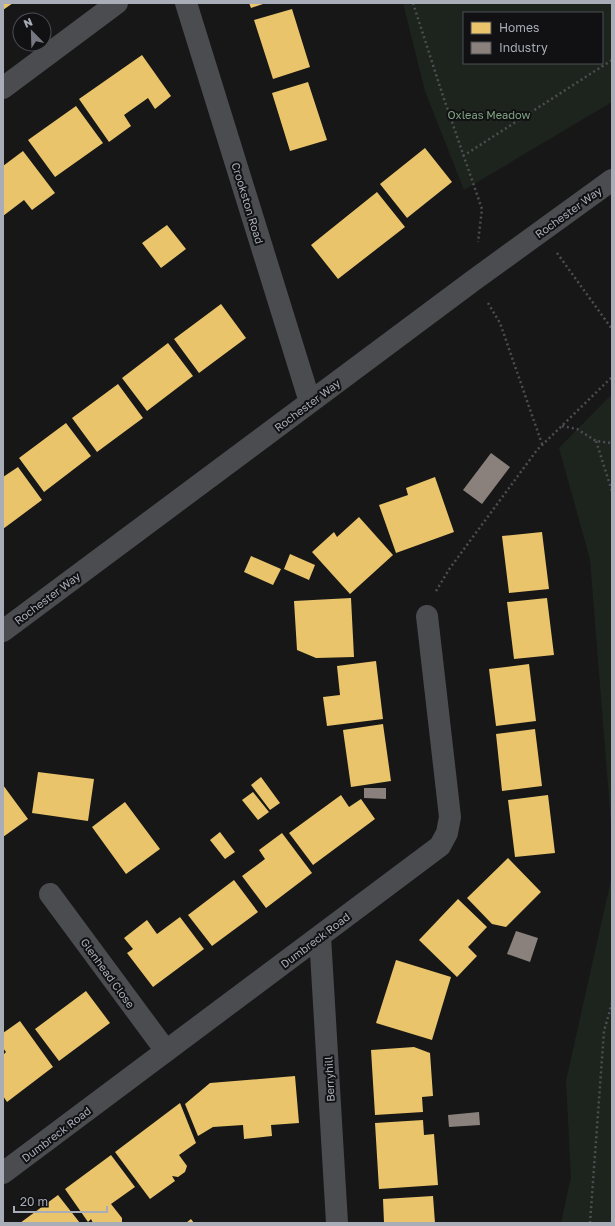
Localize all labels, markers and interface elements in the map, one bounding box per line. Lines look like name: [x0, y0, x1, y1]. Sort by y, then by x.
north arrow: [12, 12, 52, 52]
legend: [463, 12, 603, 64]
text: N: [22, 15, 34, 30]
text: Homes: [499, 20, 539, 35]
text: Industry: [499, 40, 548, 55]
park label: Oxleas Meadow: [448, 108, 531, 121]
street label: Crookston Road: [229, 161, 267, 245]
street label: Rochester Way: [532, 184, 604, 240]
street label: Rochester Way: [272, 376, 342, 434]
street label: Rochester Way: [12, 569, 82, 627]
street label: Dumbreck Road: [278, 910, 352, 970]
street label: Glenhead Close: [78, 936, 138, 1010]
street label: Berryhill: [321, 1055, 337, 1102]
street label: Dumbreck Road: [19, 1104, 93, 1164]
scale bar: [14, 1188, 107, 1214]
text: 20 m: [20, 1194, 48, 1209]

